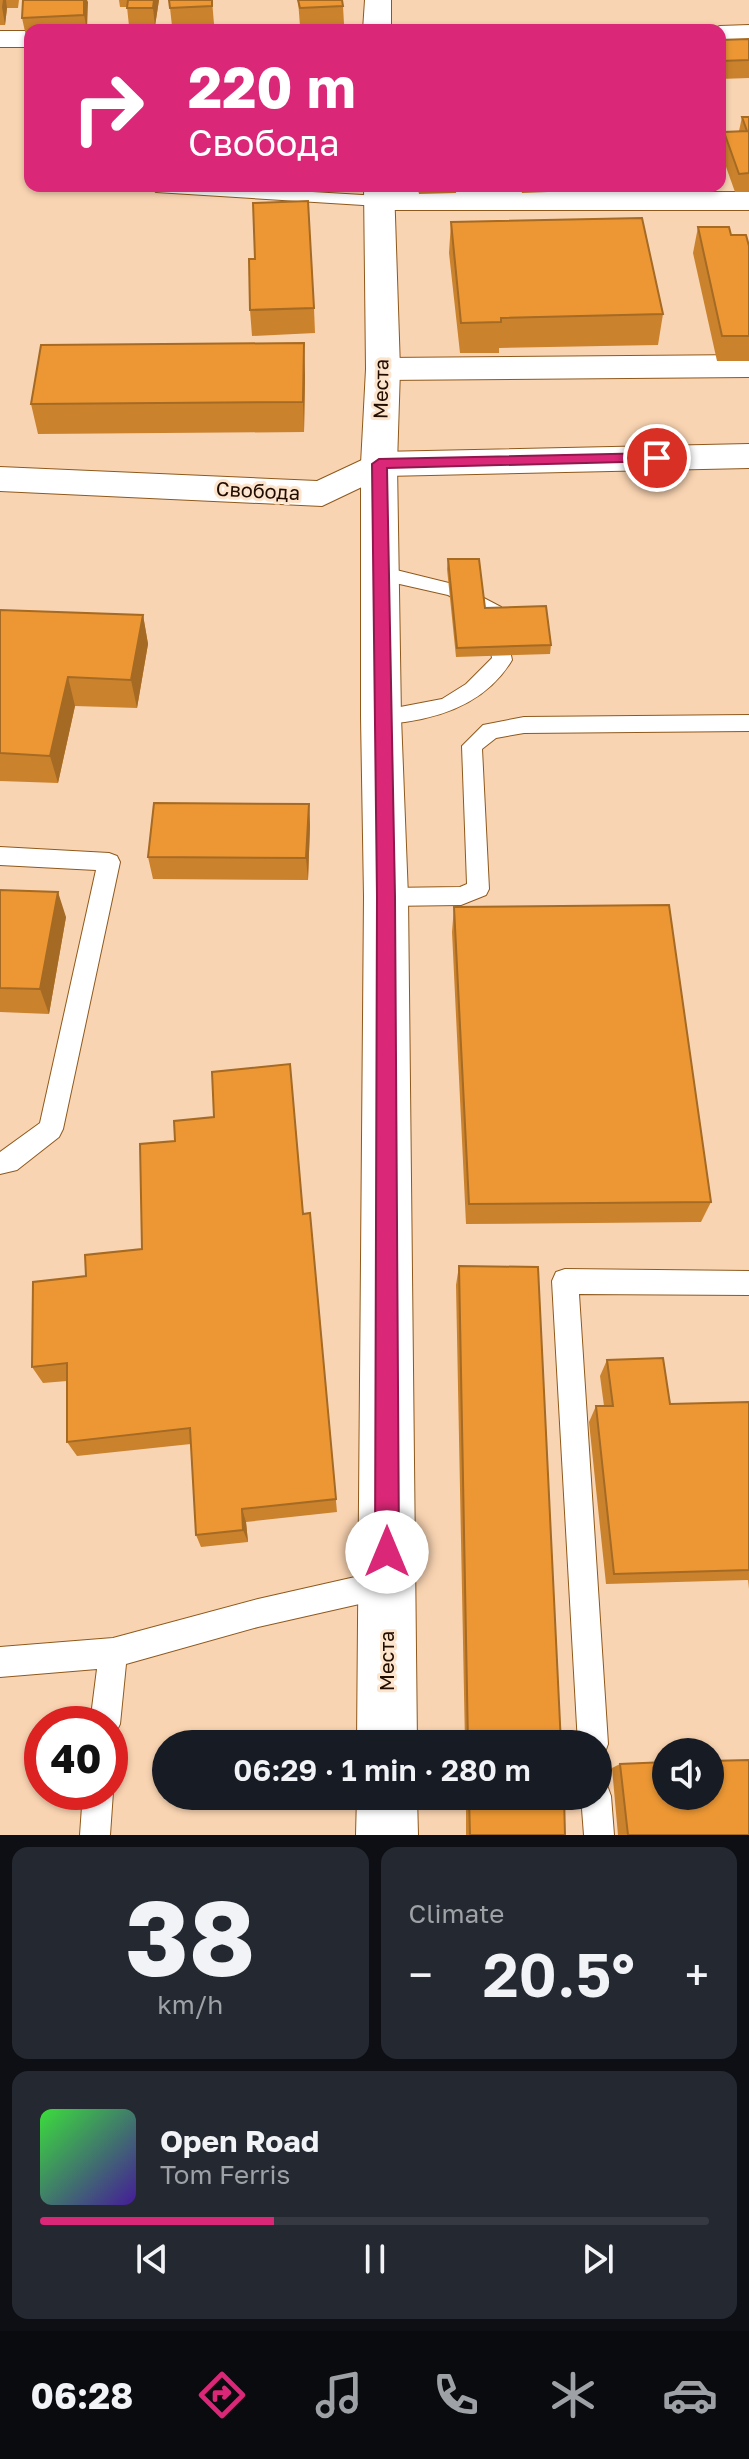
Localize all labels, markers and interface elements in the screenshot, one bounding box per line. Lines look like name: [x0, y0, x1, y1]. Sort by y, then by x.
text: 220 m: [188, 53, 356, 120]
icon: right: [56, 56, 160, 160]
text: Свобода: [188, 121, 340, 164]
street label: Места: [367, 359, 393, 419]
pin: [623, 424, 691, 492]
icon: arrive: [635, 436, 679, 480]
street label: Свобода: [215, 476, 301, 504]
position arrow: [345, 1510, 429, 1594]
street label: Места: [374, 1631, 398, 1691]
speed limit sign: 40: [24, 1706, 128, 1810]
map controls: [652, 1738, 724, 1810]
button: sound: [652, 1738, 724, 1810]
text: 06:29 · 1 min · 280 m: [233, 1752, 531, 1788]
text: 38: [125, 1874, 255, 1999]
text: Climate: [409, 1898, 504, 1929]
text: 20.5°: [483, 1938, 635, 2010]
text: −: [409, 1948, 433, 2001]
text: +: [685, 1948, 709, 2001]
text: km/h: [157, 1989, 223, 2020]
text: Open Road: [160, 2123, 319, 2159]
text: Tom Ferris: [160, 2159, 290, 2190]
icon: previous: [130, 2237, 174, 2281]
icon: pause: [353, 2237, 397, 2281]
icon: next: [576, 2237, 620, 2281]
icon: directions: [194, 2367, 250, 2423]
icon: music: [311, 2367, 367, 2423]
icon: phone: [428, 2367, 484, 2423]
icon: climate: [545, 2367, 601, 2423]
icon: car: [662, 2367, 718, 2423]
text: 06:28: [31, 2374, 133, 2417]

